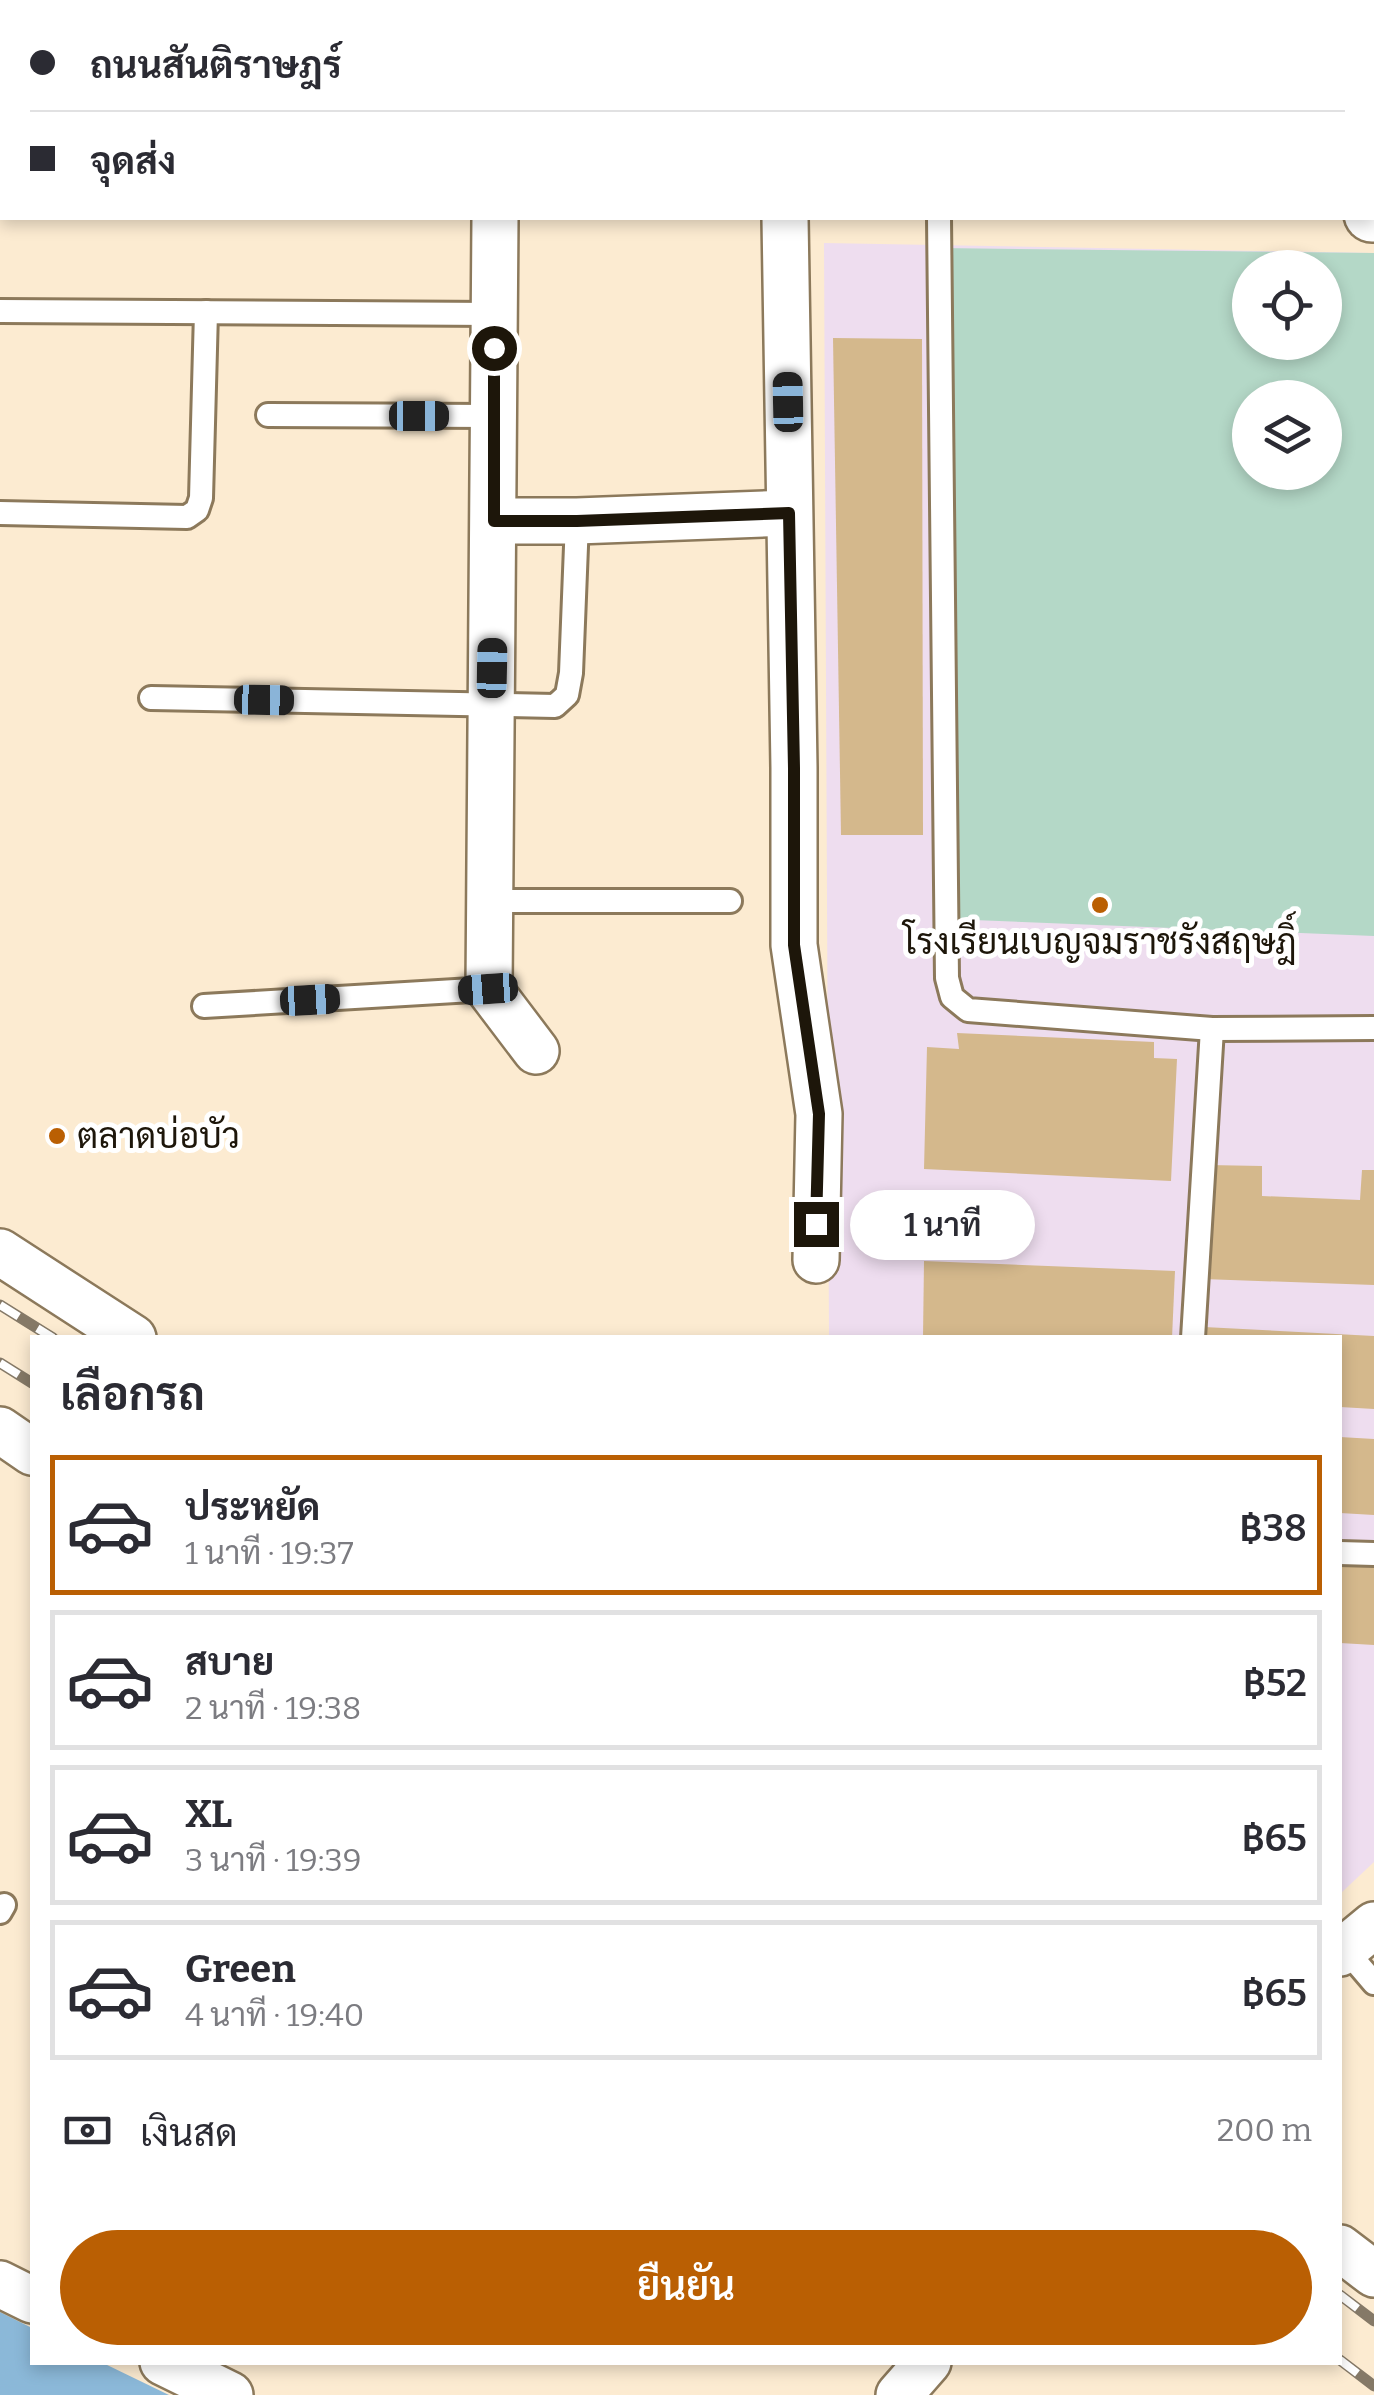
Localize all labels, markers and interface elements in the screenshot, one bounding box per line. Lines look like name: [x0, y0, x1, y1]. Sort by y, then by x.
text: ถนนสันติราษฎร์: [90, 42, 342, 88]
text: จุดส่ง: [90, 138, 176, 184]
map controls: [1232, 250, 1342, 490]
button: locate: [1232, 250, 1342, 360]
route start: [472, 326, 517, 371]
car: [772, 372, 804, 432]
button: layers: [1232, 380, 1342, 490]
car: [389, 401, 449, 431]
car: [476, 638, 508, 698]
car: [234, 684, 294, 716]
marker: โรงเรียนเบญจมราชรังสฤษฎิ์: [1089, 894, 1111, 916]
place label: โรงเรียนเบญจมราชรังสฤษฎิ์: [901, 911, 1297, 965]
car: [457, 972, 519, 1006]
car: [279, 983, 341, 1017]
place label: ตลาดบ่อบัว: [77, 1115, 240, 1157]
marker: ตลาดบ่อบัว: [46, 1125, 68, 1147]
callout: 1 นาที: [851, 1189, 1036, 1259]
route end: [794, 1202, 839, 1247]
text: 1 นาที: [904, 1206, 981, 1244]
text: เลือกรถ: [60, 1368, 205, 1422]
icon: car: [65, 1480, 155, 1570]
text: ประหยัด: [185, 1484, 320, 1530]
text: ฿38: [1240, 1505, 1307, 1551]
text: 1 นาที · 19:37: [185, 1534, 354, 1572]
icon: car: [65, 1635, 155, 1725]
text: สบาย: [185, 1639, 274, 1685]
text: ฿52: [1243, 1660, 1307, 1706]
text: 2 นาที · 19:38: [185, 1689, 361, 1727]
icon: car: [65, 1790, 155, 1880]
text: XL: [185, 1791, 232, 1837]
text: ฿65: [1242, 1815, 1307, 1861]
text: 3 นาที · 19:39: [185, 1841, 362, 1879]
icon: car: [65, 1945, 155, 2035]
text: Green: [185, 1946, 296, 1992]
text: ฿65: [1242, 1970, 1307, 2016]
text: 4 นาที · 19:40: [185, 1996, 364, 2034]
icon: cash: [60, 2103, 115, 2158]
text: เงินสด: [140, 2110, 238, 2156]
text: 200 m: [1217, 2111, 1312, 2149]
button: ยืนยัน: [60, 2230, 1312, 2345]

